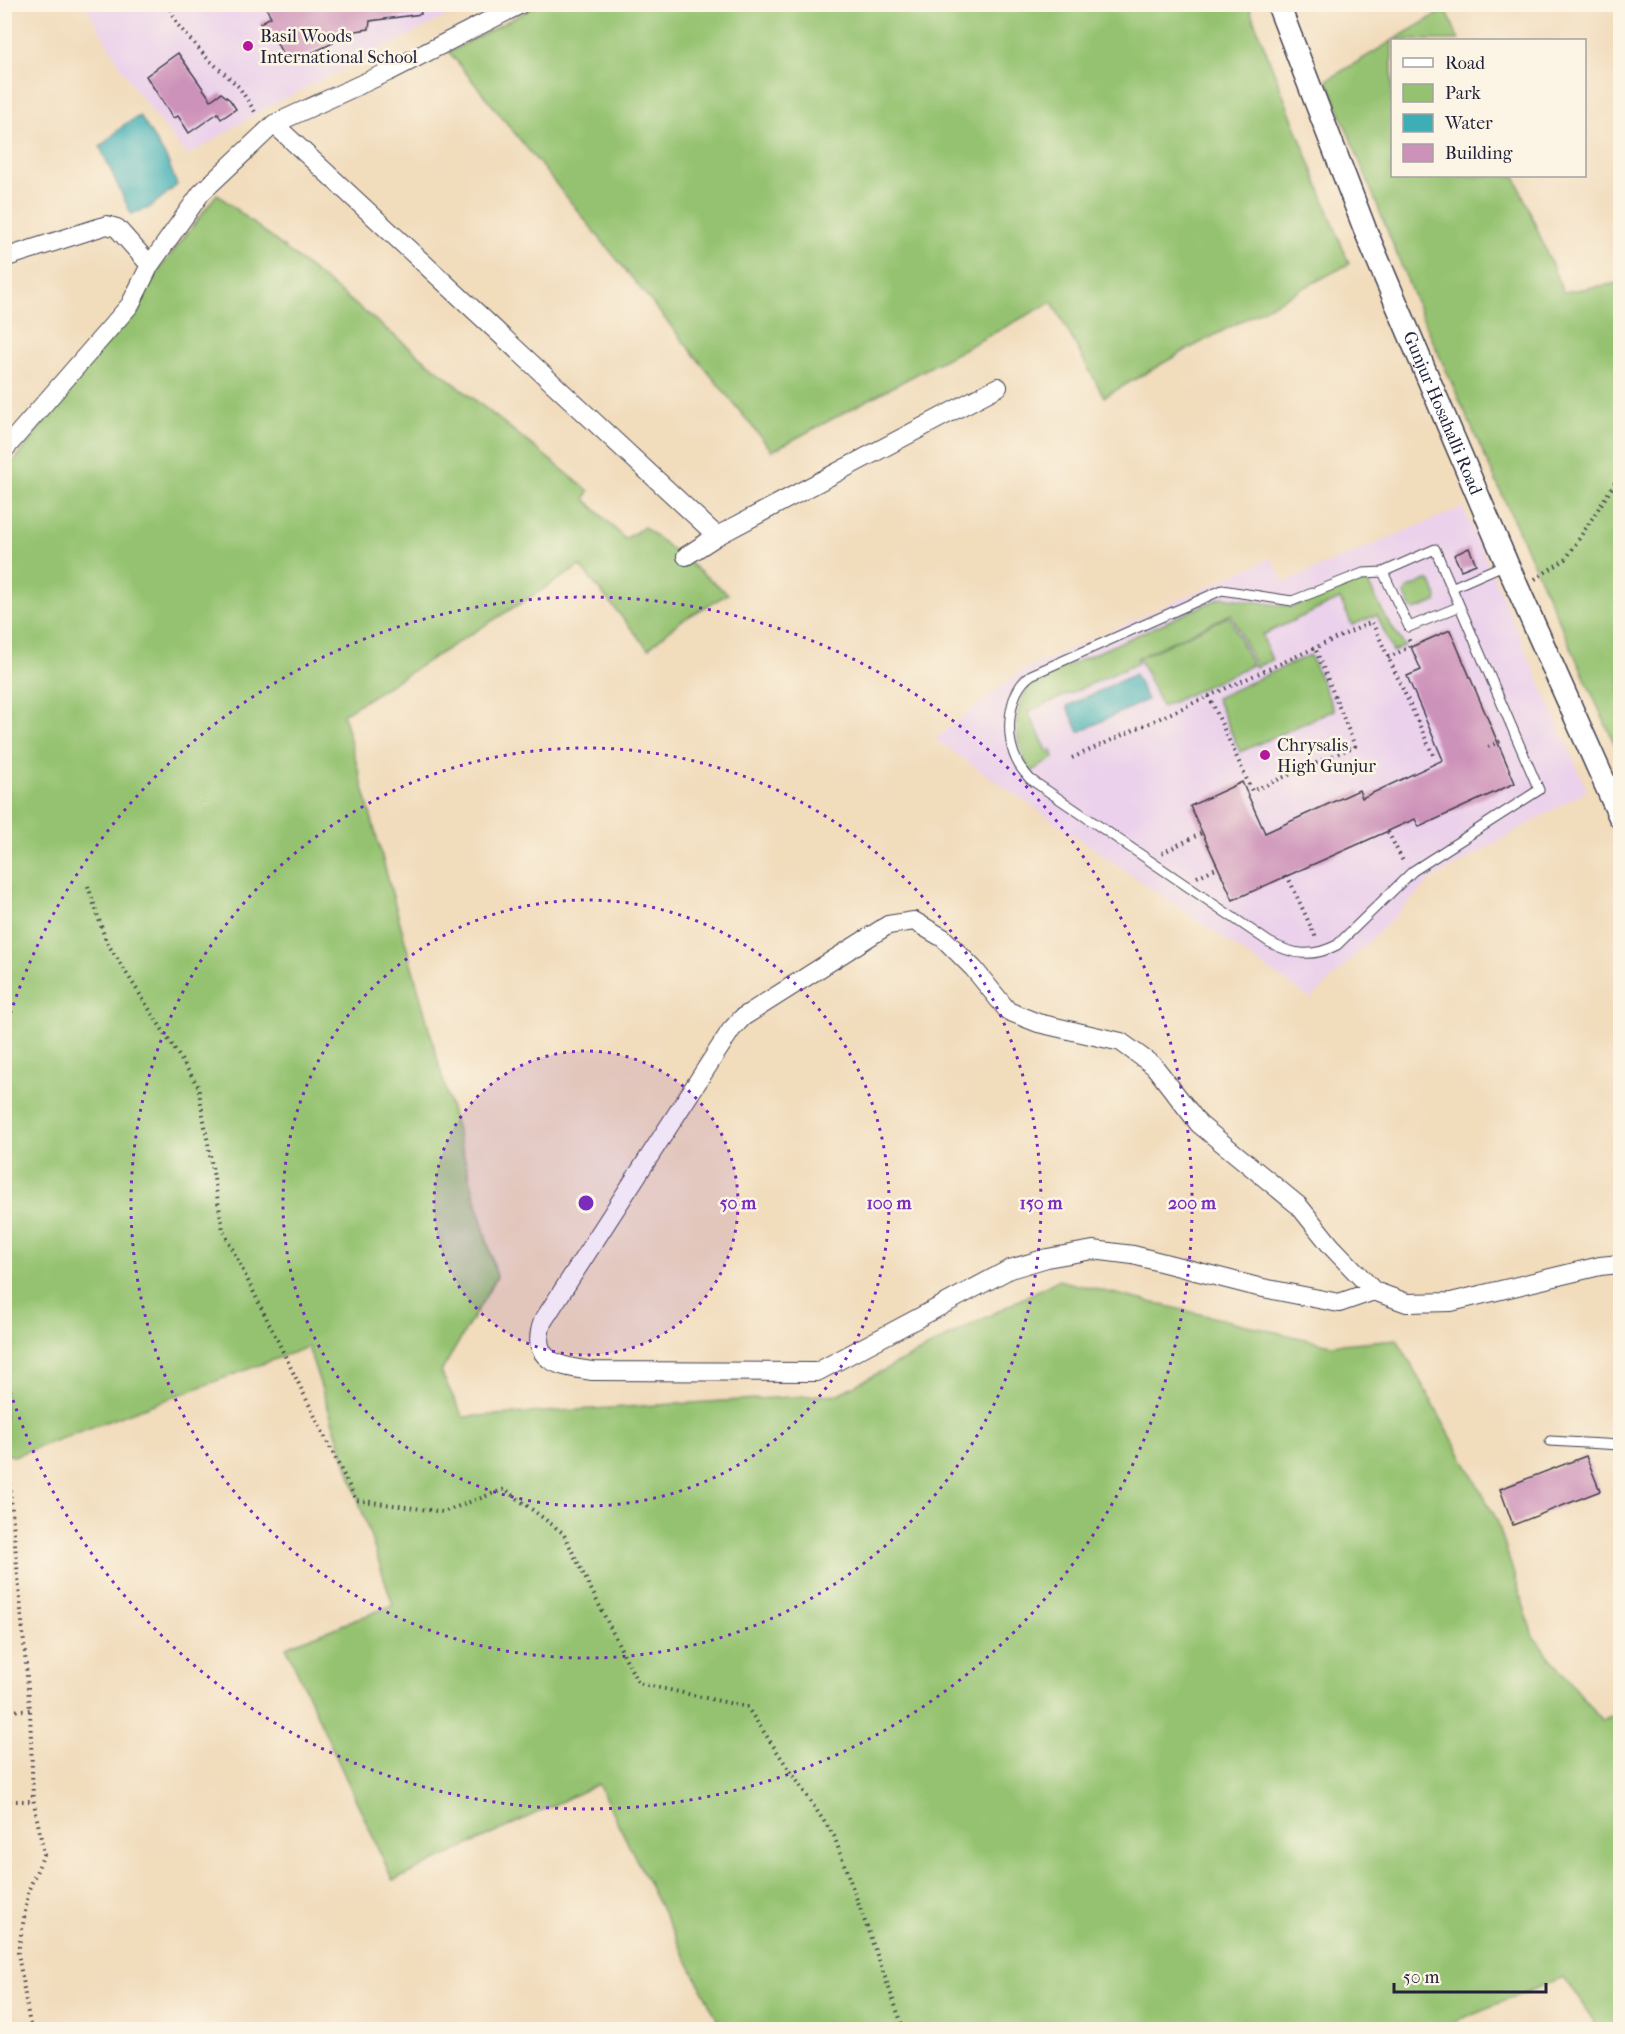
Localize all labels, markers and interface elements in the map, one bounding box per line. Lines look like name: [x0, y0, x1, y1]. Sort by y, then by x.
place label: Basil Woods International School: [260, 26, 418, 68]
marker: Basil Woods International School: [241, 39, 255, 53]
legend: [1391, 39, 1586, 177]
text: Road: [1445, 53, 1485, 74]
text: Park: [1445, 83, 1482, 104]
text: Water: [1444, 113, 1493, 134]
text: Building: [1445, 143, 1513, 164]
street label: Gunjur Hosahalli Road: [1399, 328, 1487, 498]
place label: Chrysalis High Gunjur: [1277, 735, 1376, 777]
marker: Chrysalis High Gunjur: [1258, 748, 1272, 762]
centre of rings: [576, 1193, 596, 1213]
text: 50 m: [720, 1193, 757, 1214]
text: 100 m: [866, 1193, 913, 1214]
text: 150 m: [1020, 1193, 1063, 1214]
text: 200 m: [1168, 1193, 1217, 1214]
scale bar: [1394, 1956, 1546, 1994]
text: 50 m: [1403, 1967, 1440, 1988]

